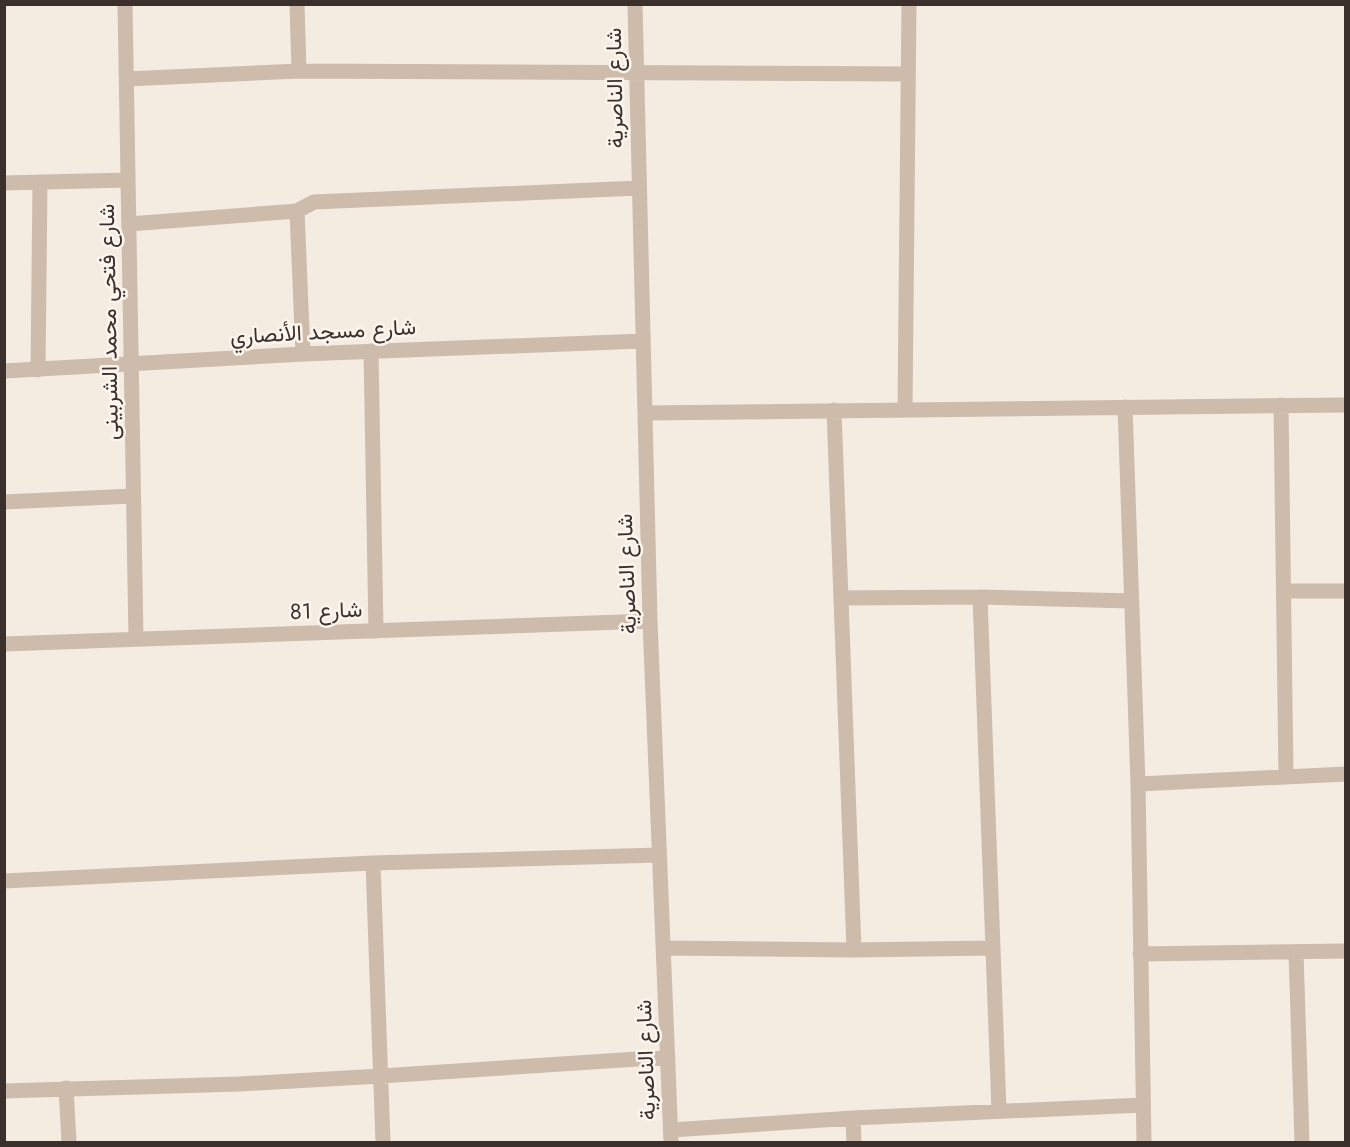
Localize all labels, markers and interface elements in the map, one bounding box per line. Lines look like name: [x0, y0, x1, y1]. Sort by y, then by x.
street label: شارع الناصرية: [597, 27, 631, 149]
street label: شارع فتحي محمد الشربينى: [90, 203, 129, 440]
street label: شارع مسجد الأنصاري: [229, 310, 417, 355]
street label: شارع الناصرية: [608, 513, 644, 635]
street label: شارع 81: [289, 593, 363, 627]
street label: شارع الناصرية: [627, 999, 663, 1121]

